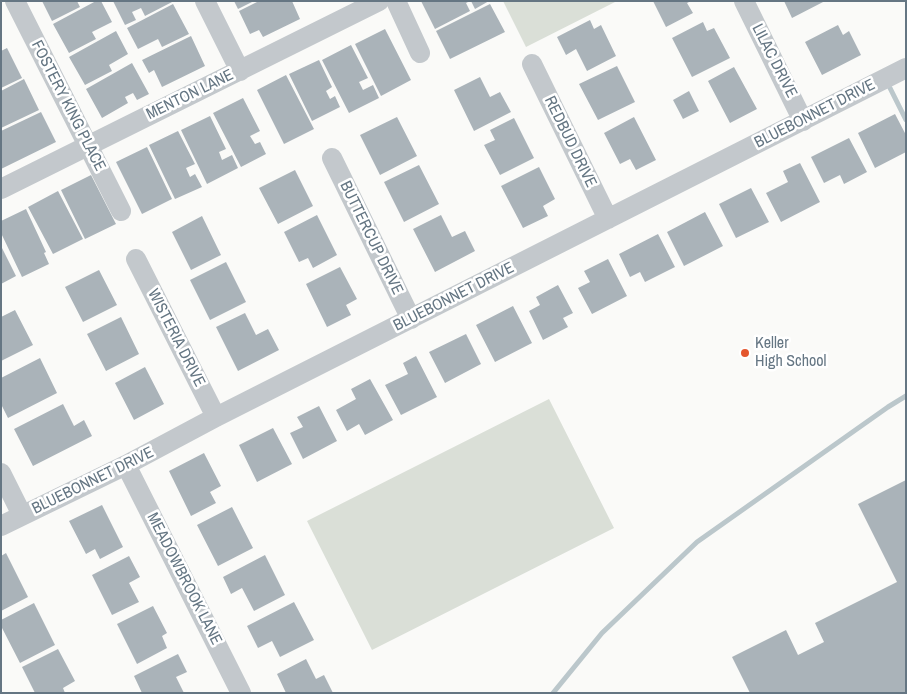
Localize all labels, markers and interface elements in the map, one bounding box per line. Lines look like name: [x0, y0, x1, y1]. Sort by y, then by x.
street label: LILAC DRIVE: [747, 21, 801, 101]
street label: FOSTERY KING PLACE: [27, 37, 109, 175]
street label: MENTON LANE: [143, 66, 237, 124]
street label: BLUEBONNET DRIVE: [752, 75, 878, 153]
street label: REDBUD DRIVE: [540, 93, 600, 191]
street label: BUTTERCUP DRIVE: [335, 178, 407, 298]
street label: BLUEBONNET DRIVE: [391, 258, 517, 336]
street label: WISTERIA DRIVE: [143, 286, 209, 390]
place label: Keller High School: [755, 334, 826, 372]
marker: Keller High School: [739, 347, 751, 359]
street label: BLUEBONNET DRIVE: [29, 443, 157, 519]
street label: MEADOWBROOK LANE: [142, 510, 226, 648]

